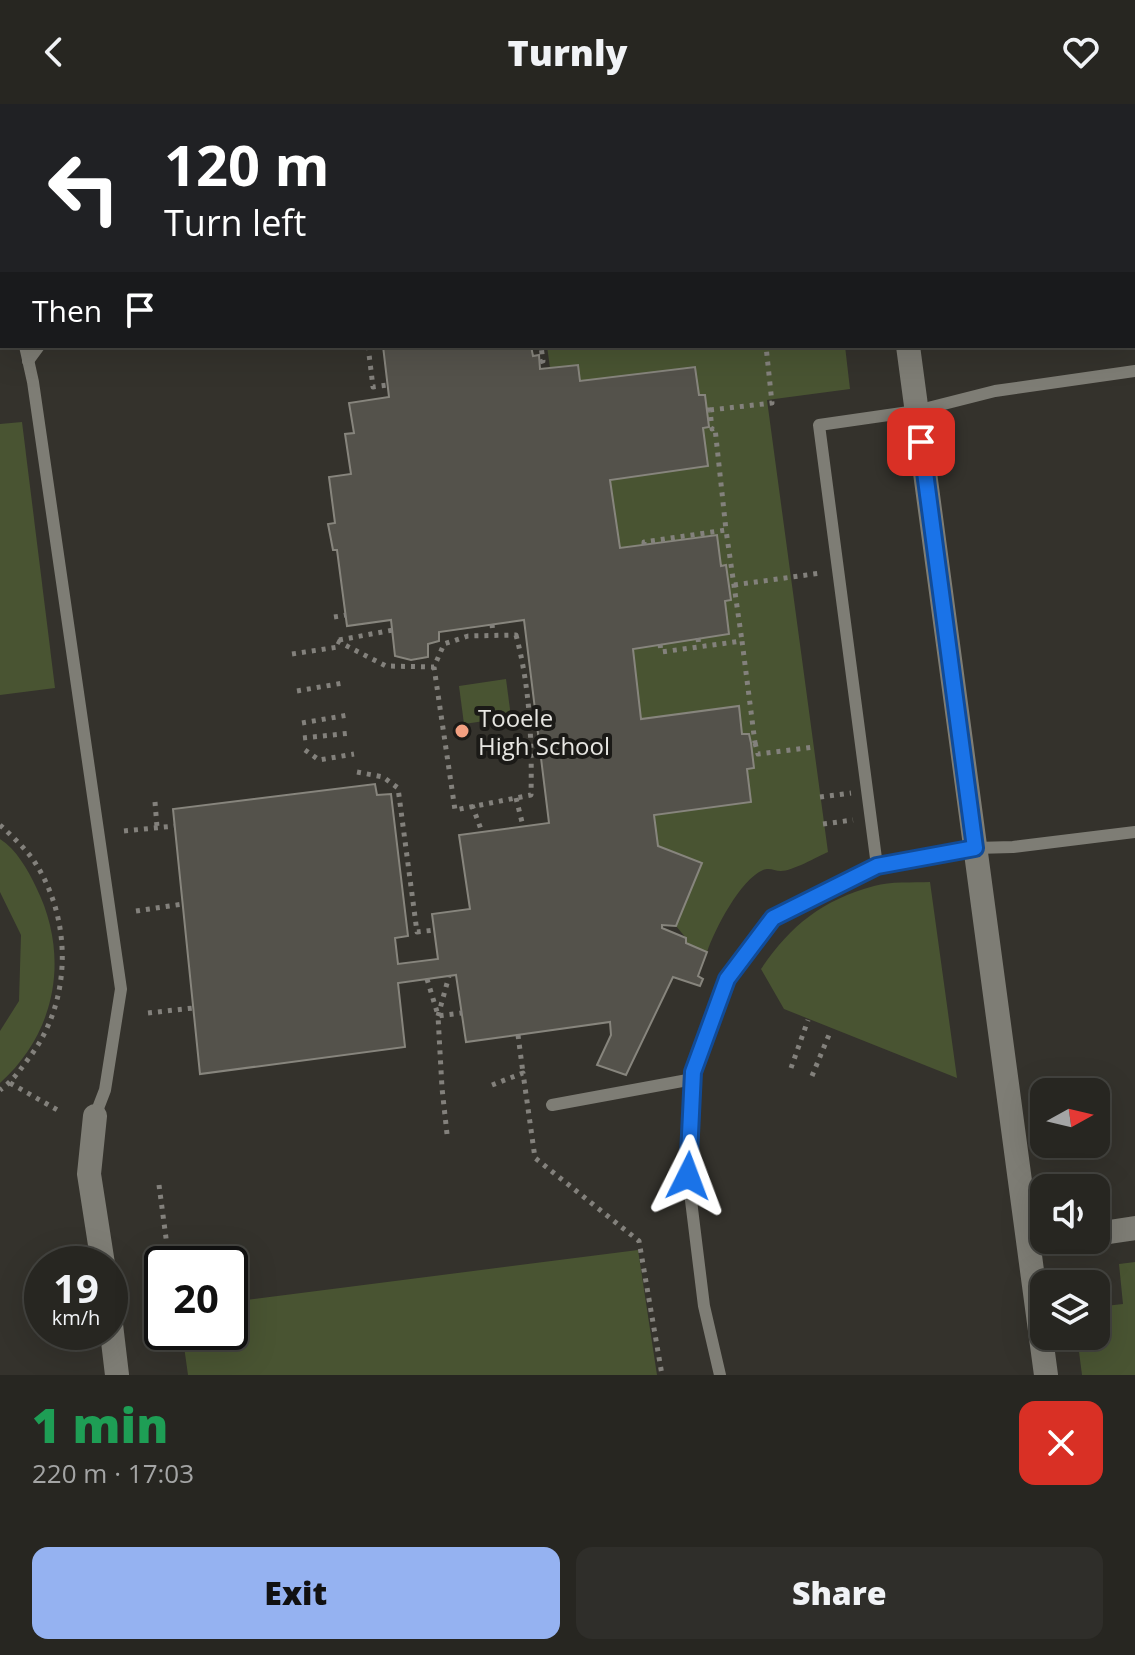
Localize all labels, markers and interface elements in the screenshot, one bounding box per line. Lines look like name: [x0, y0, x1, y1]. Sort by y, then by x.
text: Turnly: [508, 28, 628, 77]
icon: back: [32, 30, 76, 74]
icon: heart: [1059, 30, 1103, 74]
text: 120 m: [164, 126, 330, 202]
icon: left: [32, 136, 136, 240]
text: Turn left: [164, 198, 306, 247]
icon: arrive: [118, 288, 162, 332]
text: Then: [32, 290, 102, 331]
pin: [887, 408, 955, 476]
icon: arrive: [899, 420, 943, 464]
place label: Tooele High School: [478, 701, 610, 762]
marker: Tooele High School: [453, 722, 471, 740]
north arrow: [1030, 1078, 1110, 1158]
map controls: [1030, 1078, 1110, 1350]
position arrow: [646, 1134, 730, 1218]
button: sound: [1030, 1174, 1110, 1254]
speed limit sign: 20: [144, 1246, 248, 1350]
text: 19: [53, 1260, 99, 1315]
button: layers: [1030, 1270, 1110, 1350]
text: km/h: [52, 1304, 100, 1331]
text: 1 min: [32, 1392, 168, 1457]
button: close: [1019, 1401, 1103, 1485]
text: 220 m · 17:03: [32, 1455, 194, 1491]
button: Exit: [32, 1547, 560, 1639]
button: Share: [576, 1547, 1103, 1639]

